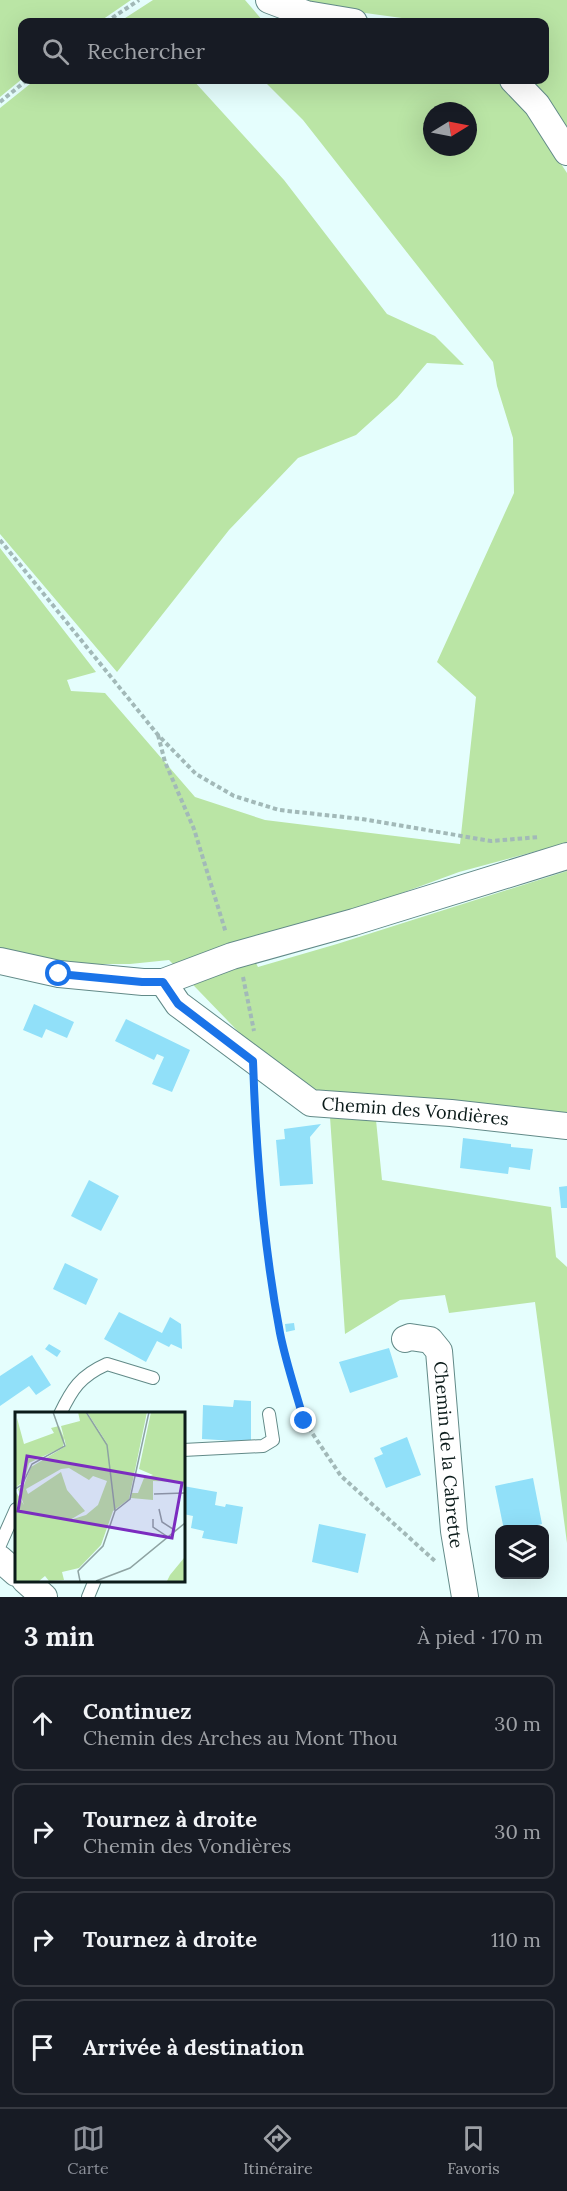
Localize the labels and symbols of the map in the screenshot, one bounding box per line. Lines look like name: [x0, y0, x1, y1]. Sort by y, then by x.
north arrow: [423, 102, 477, 156]
route start: [45, 960, 71, 986]
street label: Chemin des Vondières: [321, 1092, 510, 1130]
street label: Chemin de la Cabrette: [429, 1360, 469, 1550]
route end: [290, 1407, 316, 1433]
inset map: [15, 1412, 184, 1582]

